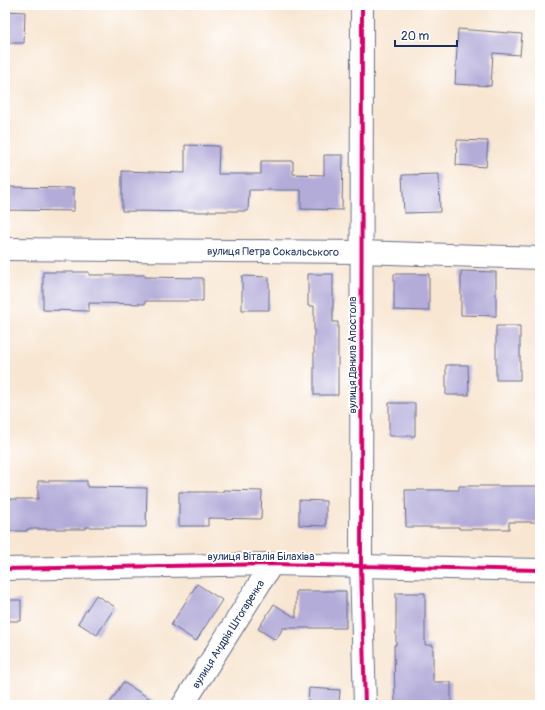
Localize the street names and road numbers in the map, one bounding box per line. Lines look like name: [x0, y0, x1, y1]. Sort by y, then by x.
street label: вулиця Петра Сокальського: [207, 245, 339, 259]
street label: вулиця Данила Апостола: [346, 297, 359, 413]
street label: вулиця Віталія Білахіва: [208, 550, 314, 563]
street label: вулиця Андрія Штогаренка: [189, 578, 267, 691]

